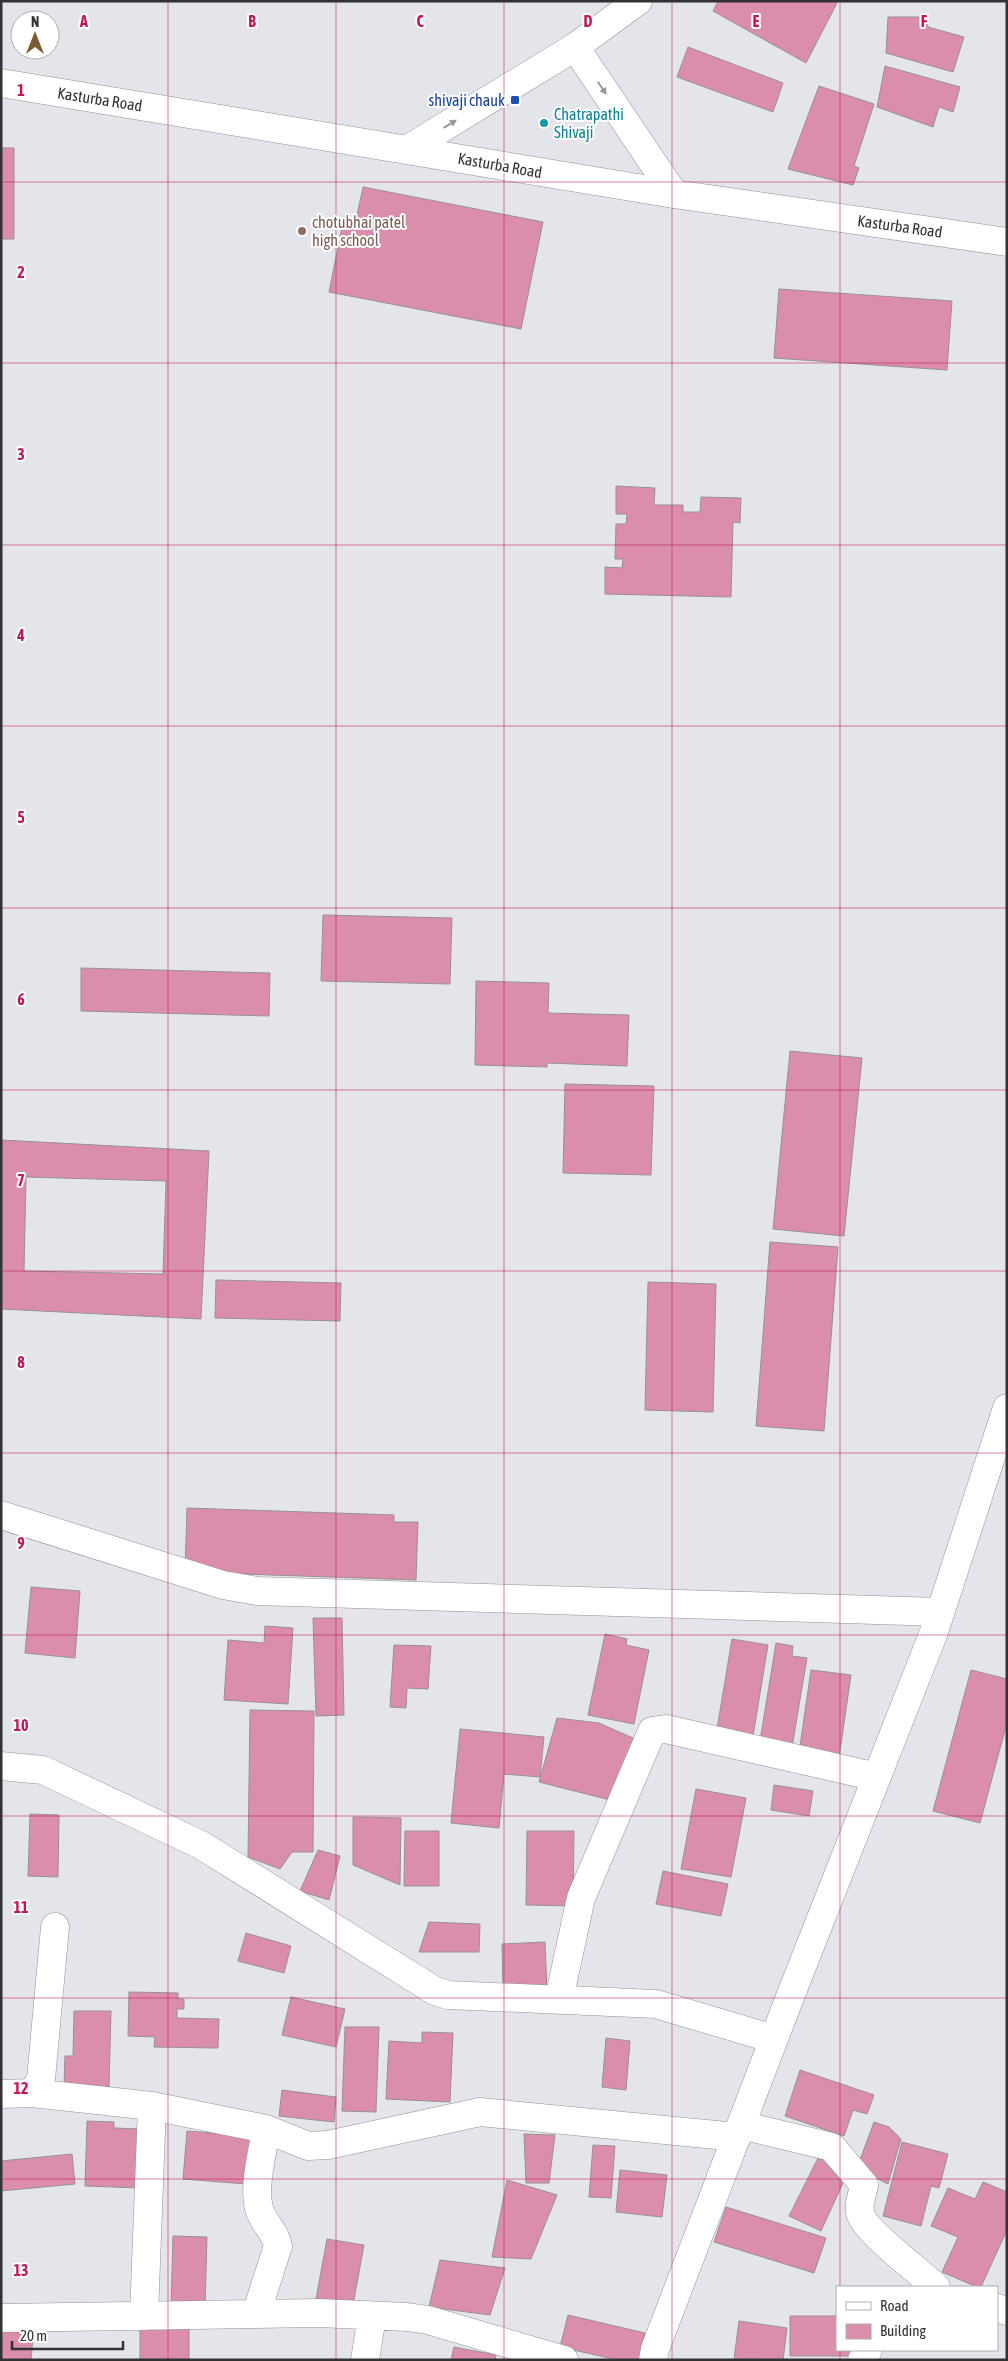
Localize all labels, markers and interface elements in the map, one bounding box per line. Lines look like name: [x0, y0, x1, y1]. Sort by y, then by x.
north arrow: [10, 10, 60, 60]
text: A: [79, 12, 88, 30]
text: B: [248, 12, 256, 30]
text: C: [416, 12, 424, 30]
text: D: [584, 12, 593, 30]
text: E: [753, 12, 760, 30]
text: F: [921, 12, 928, 30]
text: N: [31, 14, 39, 30]
text: 1: [17, 81, 25, 99]
one-way arrow: [598, 81, 607, 94]
street label: Kasturba Road: [56, 83, 144, 115]
place label: shivaji chauk: [429, 91, 505, 110]
marker: shivaji chauk: [509, 94, 521, 106]
place label: Chatrapathi Shivaji: [554, 105, 624, 142]
marker: Chatrapathi Shivaji: [538, 117, 550, 129]
one-way arrow: [443, 119, 457, 128]
street label: Kasturba Road: [456, 149, 544, 181]
street label: Kasturba Road: [856, 211, 944, 241]
place label: chotubhai patel high school: [312, 213, 406, 250]
marker: chotubhai patel high school: [296, 225, 308, 237]
text: 2: [17, 263, 25, 281]
text: 3: [17, 445, 25, 463]
text: 4: [16, 626, 25, 644]
text: 5: [17, 808, 25, 826]
text: 6: [17, 990, 25, 1008]
text: 7: [17, 1171, 25, 1189]
text: 8: [17, 1353, 25, 1371]
text: 9: [17, 1534, 25, 1552]
text: 10: [13, 1716, 29, 1734]
text: 11: [13, 1898, 29, 1916]
text: 12: [13, 2079, 29, 2097]
text: 13: [13, 2261, 29, 2279]
legend: [836, 2286, 998, 2351]
text: Road: [880, 2297, 909, 2314]
scale bar: [12, 2318, 124, 2350]
text: Building: [880, 2322, 926, 2339]
text: 20 m: [20, 2327, 47, 2344]

